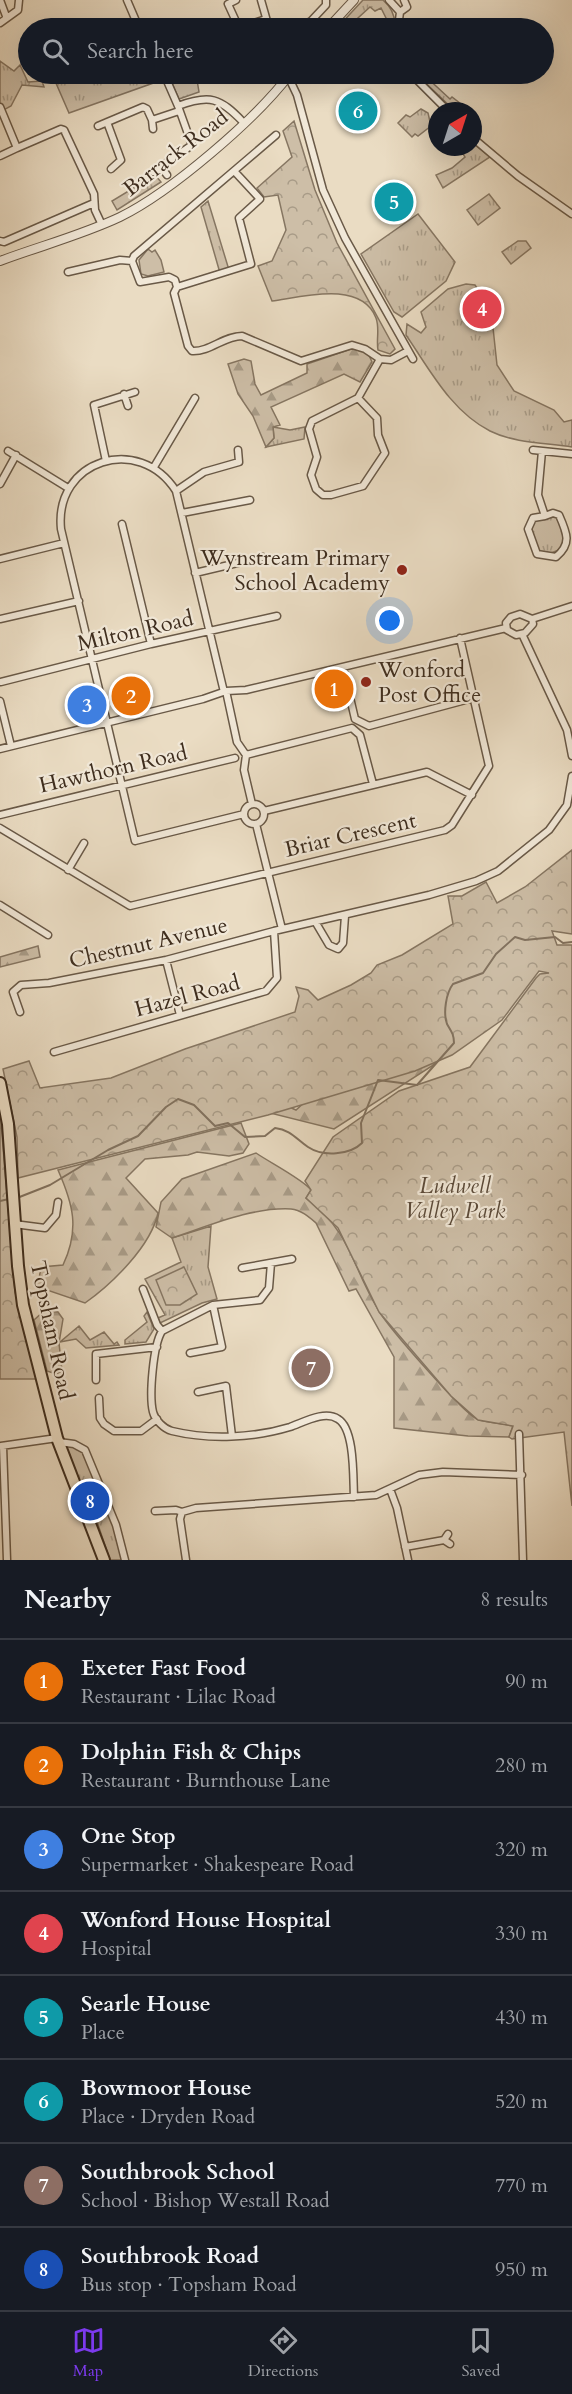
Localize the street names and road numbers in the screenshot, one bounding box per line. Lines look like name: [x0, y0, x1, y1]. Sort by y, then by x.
street label: Barrack Road: [117, 102, 235, 203]
street label: Milton Road: [74, 603, 196, 659]
street label: Hawthorn Road: [36, 737, 191, 801]
street label: Briar Crescent: [281, 805, 419, 865]
street label: Chestnut Avenue: [66, 910, 231, 976]
street label: Hazel Road: [131, 967, 243, 1024]
street label: Topsham Road: [23, 1258, 81, 1403]

